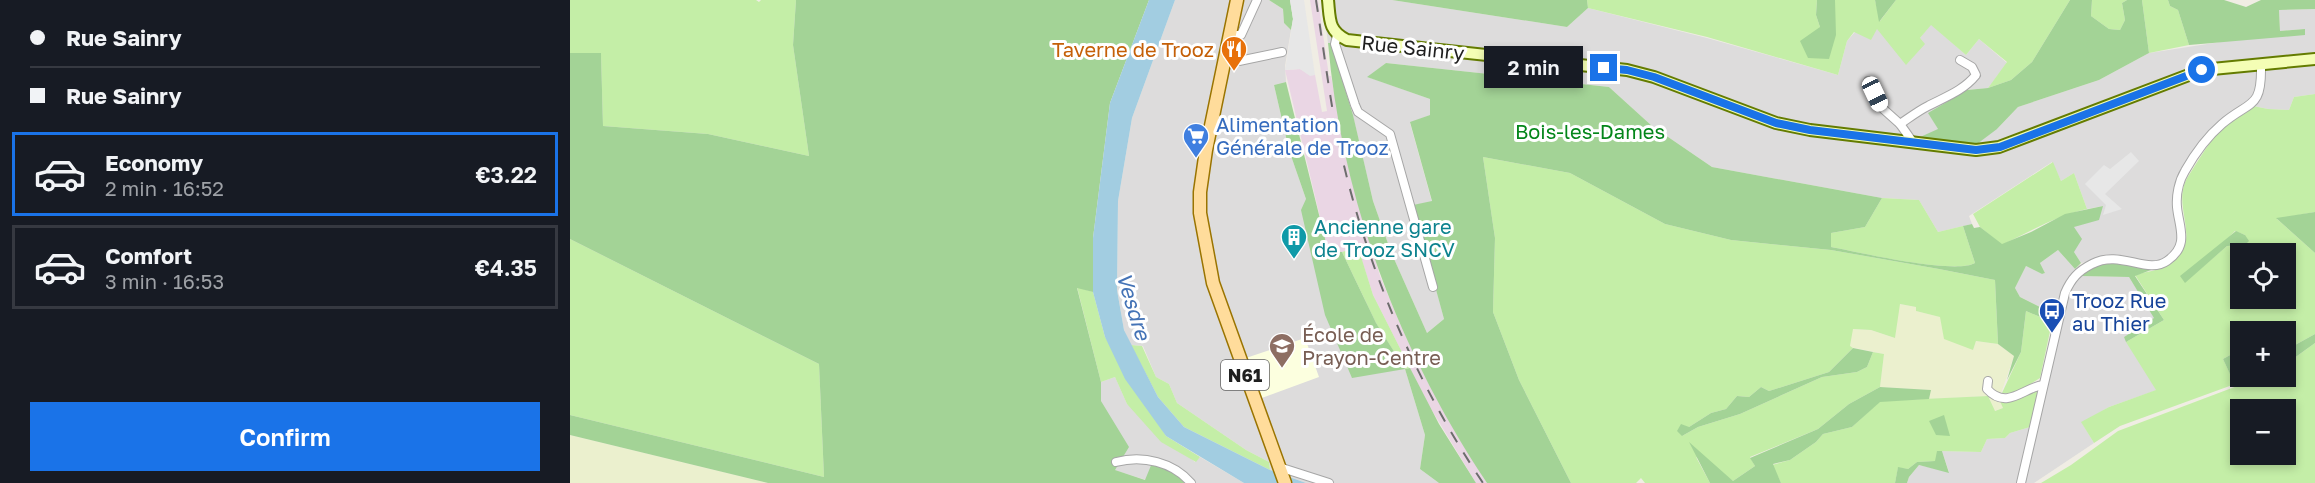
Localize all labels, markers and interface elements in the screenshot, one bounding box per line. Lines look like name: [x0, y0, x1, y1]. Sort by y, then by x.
text: Rue Sainry: [66, 24, 182, 51]
street label: Rue Sainry: [1360, 30, 1466, 64]
restaurant icon: Taverne de Trooz: [1219, 34, 1249, 72]
place label: Taverne de Trooz: [1052, 37, 1214, 61]
callout: 2 min: [1484, 47, 1583, 89]
route end: [1590, 54, 1617, 81]
text: 2 min: [1508, 55, 1560, 79]
route start: [2188, 56, 2215, 83]
car: [1859, 74, 1891, 114]
text: Rue Sainry: [66, 82, 182, 109]
place label: Alimentation Générale de Trooz: [1216, 112, 1389, 159]
park label: Bois-les-Dames: [1515, 119, 1665, 143]
supermarket icon: Alimentation Générale de Trooz: [1181, 121, 1211, 159]
icon: car: [33, 147, 87, 201]
text: Economy: [105, 149, 203, 176]
text: €3.22: [475, 161, 537, 188]
text: 2 min · 16:52: [105, 176, 224, 200]
place label: Ancienne gare de Trooz SNCV: [1314, 214, 1455, 261]
building icon: Ancienne gare de Trooz SNCV: [1279, 222, 1309, 260]
icon: car: [33, 240, 87, 294]
text: Comfort: [105, 242, 192, 269]
map controls: [2230, 243, 2296, 465]
button: locate: [2230, 243, 2296, 309]
text: €4.35: [475, 254, 537, 281]
text: 3 min · 16:53: [105, 269, 224, 293]
water label: Vesdre: [1111, 269, 1157, 345]
place label: Trooz Rue au Thier: [2072, 288, 2166, 335]
bus stop icon: Trooz Rue au Thier: [2037, 296, 2067, 334]
button: +: [2230, 321, 2296, 387]
place label: École de Prayon-Centre: [1302, 322, 1441, 369]
school or university icon: École de Prayon-Centre: [1267, 331, 1297, 369]
road number: N61: [1221, 360, 1269, 390]
button: −: [2230, 399, 2296, 465]
button: Confirm: [30, 402, 540, 471]

